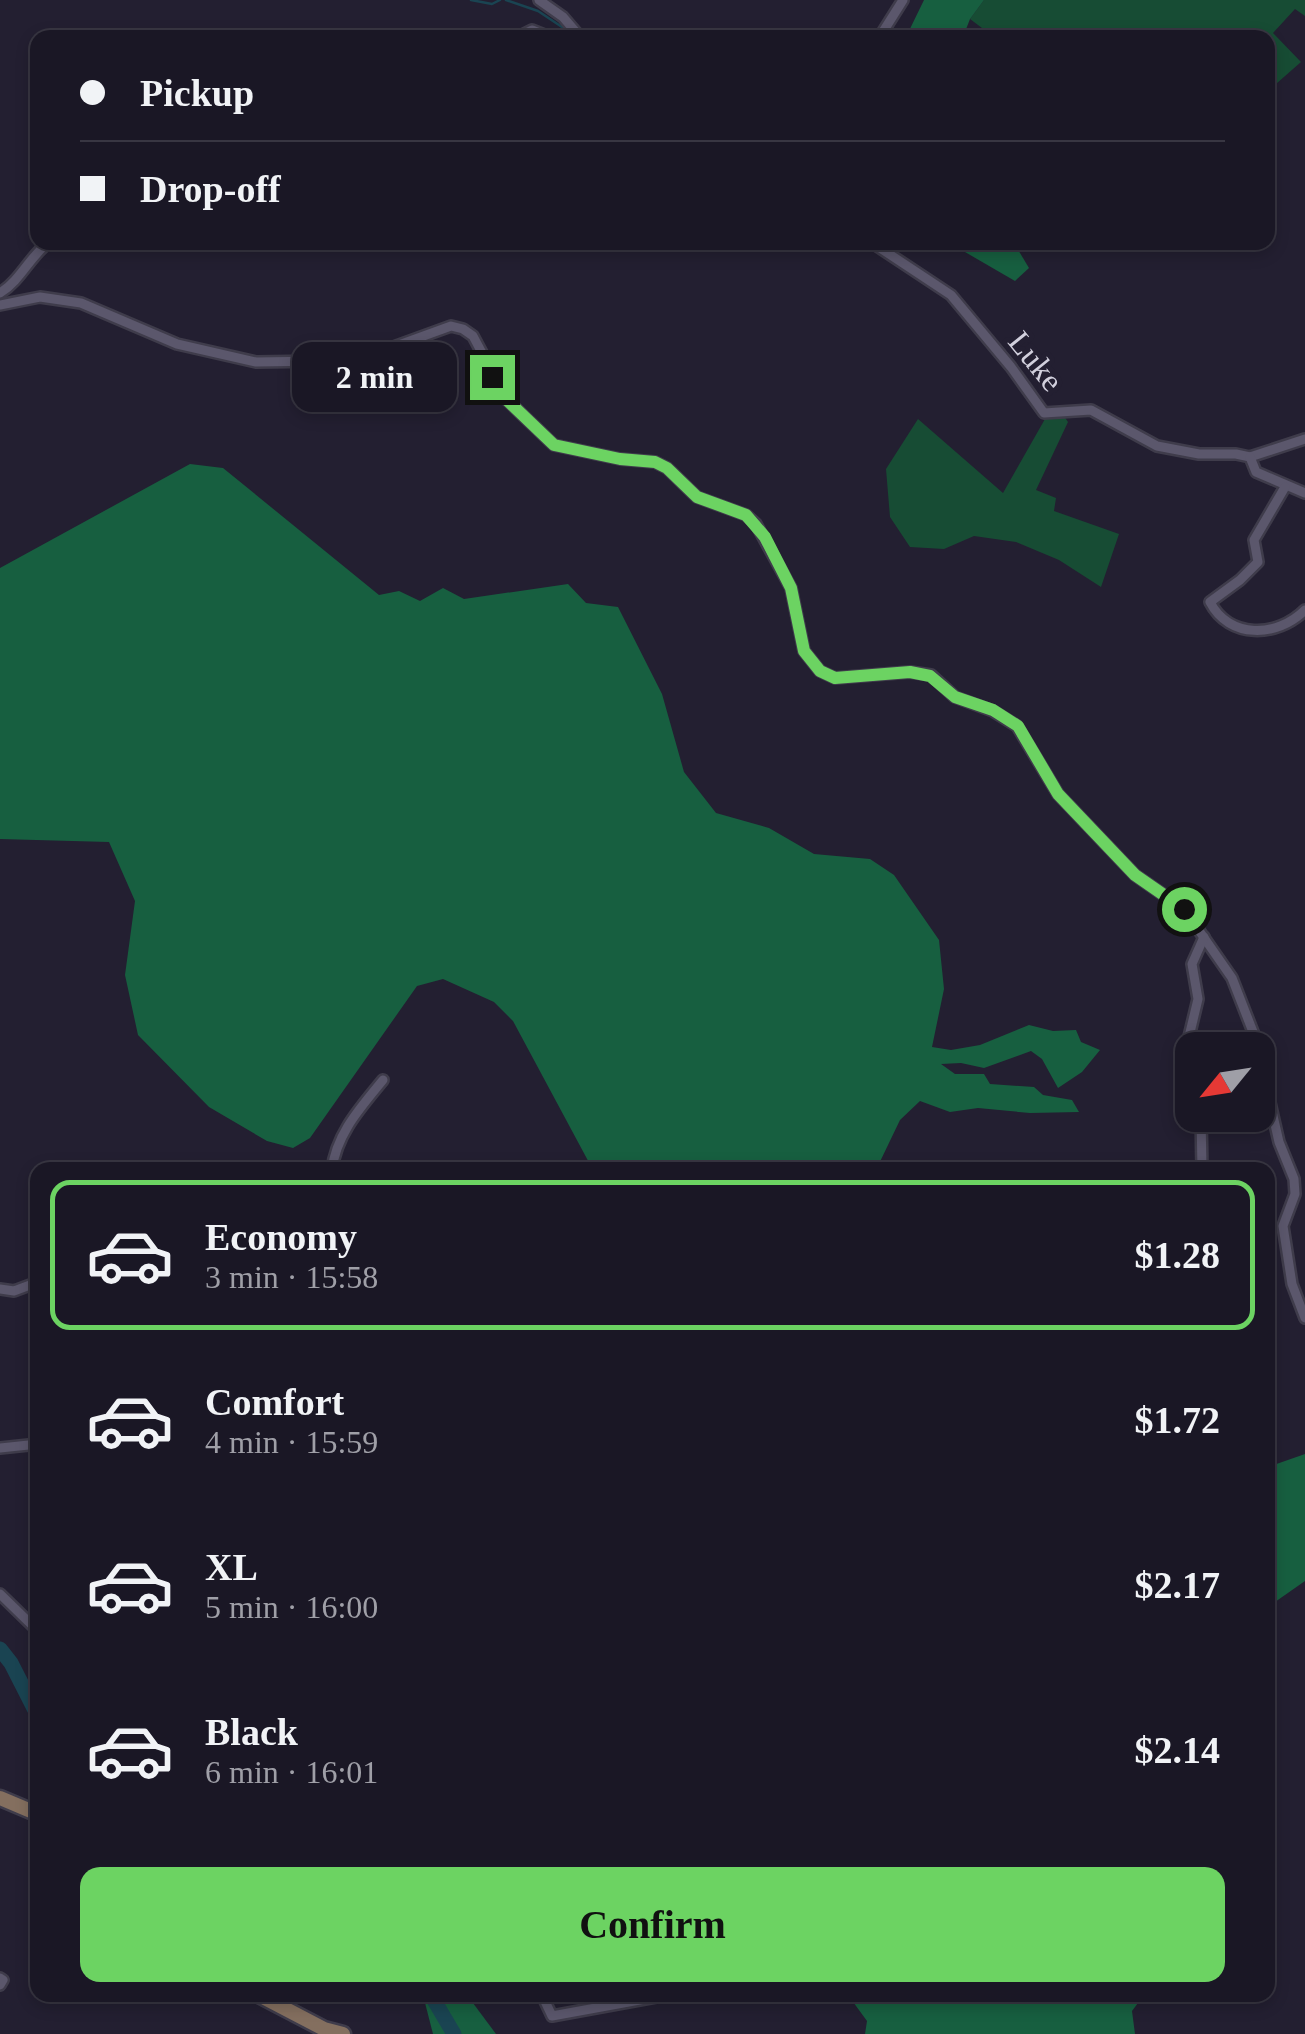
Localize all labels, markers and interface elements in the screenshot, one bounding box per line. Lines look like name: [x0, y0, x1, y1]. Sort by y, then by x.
text: Pickup: [140, 72, 254, 114]
text: Drop-off: [140, 168, 281, 210]
street label: Luke: [1001, 324, 1071, 398]
callout: 2 min: [292, 342, 457, 412]
route end: [470, 355, 515, 400]
text: 2 min: [336, 359, 413, 395]
route start: [1162, 887, 1207, 932]
north arrow: [1175, 1032, 1275, 1132]
map controls: [1175, 1032, 1275, 1132]
icon: car: [85, 1210, 175, 1300]
text: Economy: [205, 1216, 357, 1258]
text: $1.28: [1135, 1234, 1220, 1276]
text: 3 min · 15:58: [205, 1259, 378, 1295]
icon: car: [85, 1375, 175, 1465]
text: Comfort: [205, 1381, 344, 1423]
text: $1.72: [1135, 1399, 1220, 1441]
text: 4 min · 15:59: [205, 1424, 378, 1460]
icon: car: [85, 1540, 175, 1630]
text: XL: [205, 1546, 258, 1588]
text: $2.17: [1135, 1564, 1220, 1606]
text: 5 min · 16:00: [205, 1589, 378, 1625]
icon: car: [85, 1705, 175, 1795]
text: Black: [205, 1711, 298, 1753]
text: $2.14: [1135, 1729, 1220, 1771]
text: 6 min · 16:01: [205, 1754, 378, 1790]
button: Confirm: [80, 1867, 1225, 1982]

